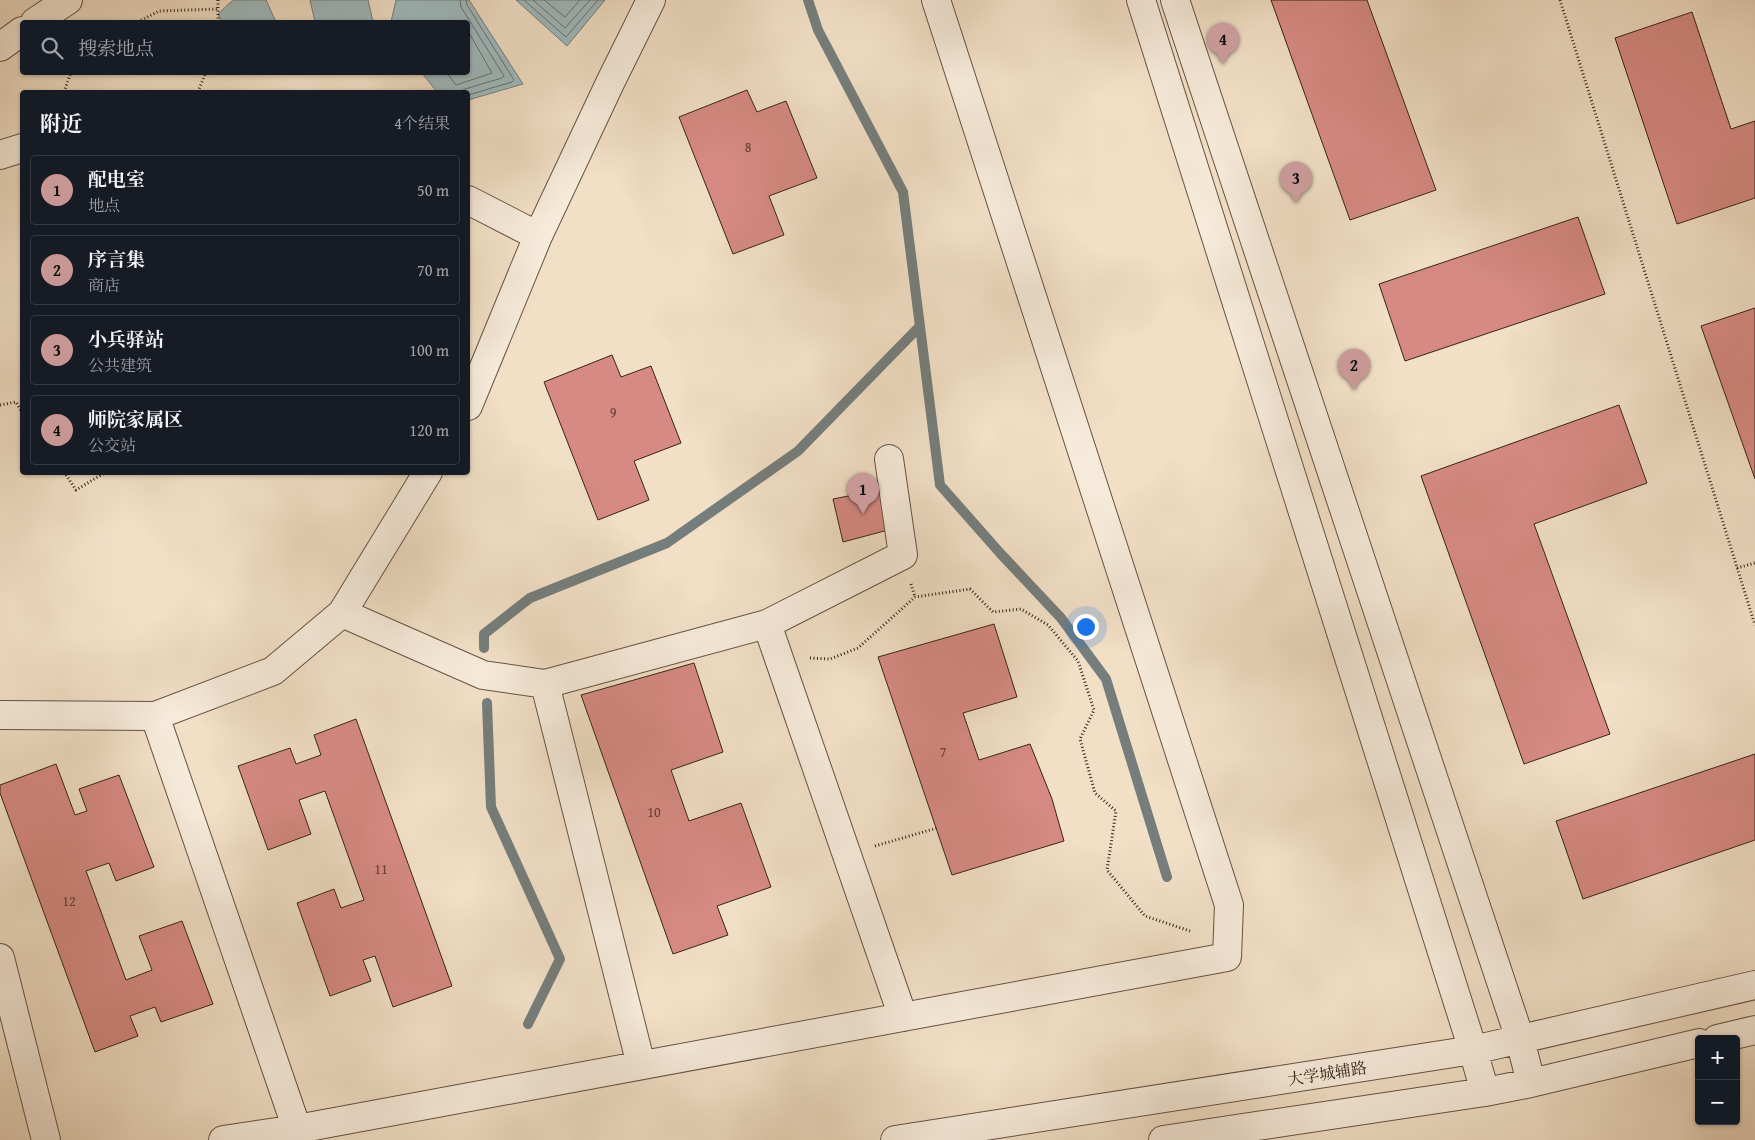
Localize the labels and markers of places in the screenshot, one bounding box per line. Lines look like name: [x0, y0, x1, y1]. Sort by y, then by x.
pin: 4: [1207, 23, 1239, 64]
pin: 3: [1280, 162, 1312, 203]
pin: 2: [1338, 349, 1370, 390]
pin: 1: [847, 473, 879, 514]

